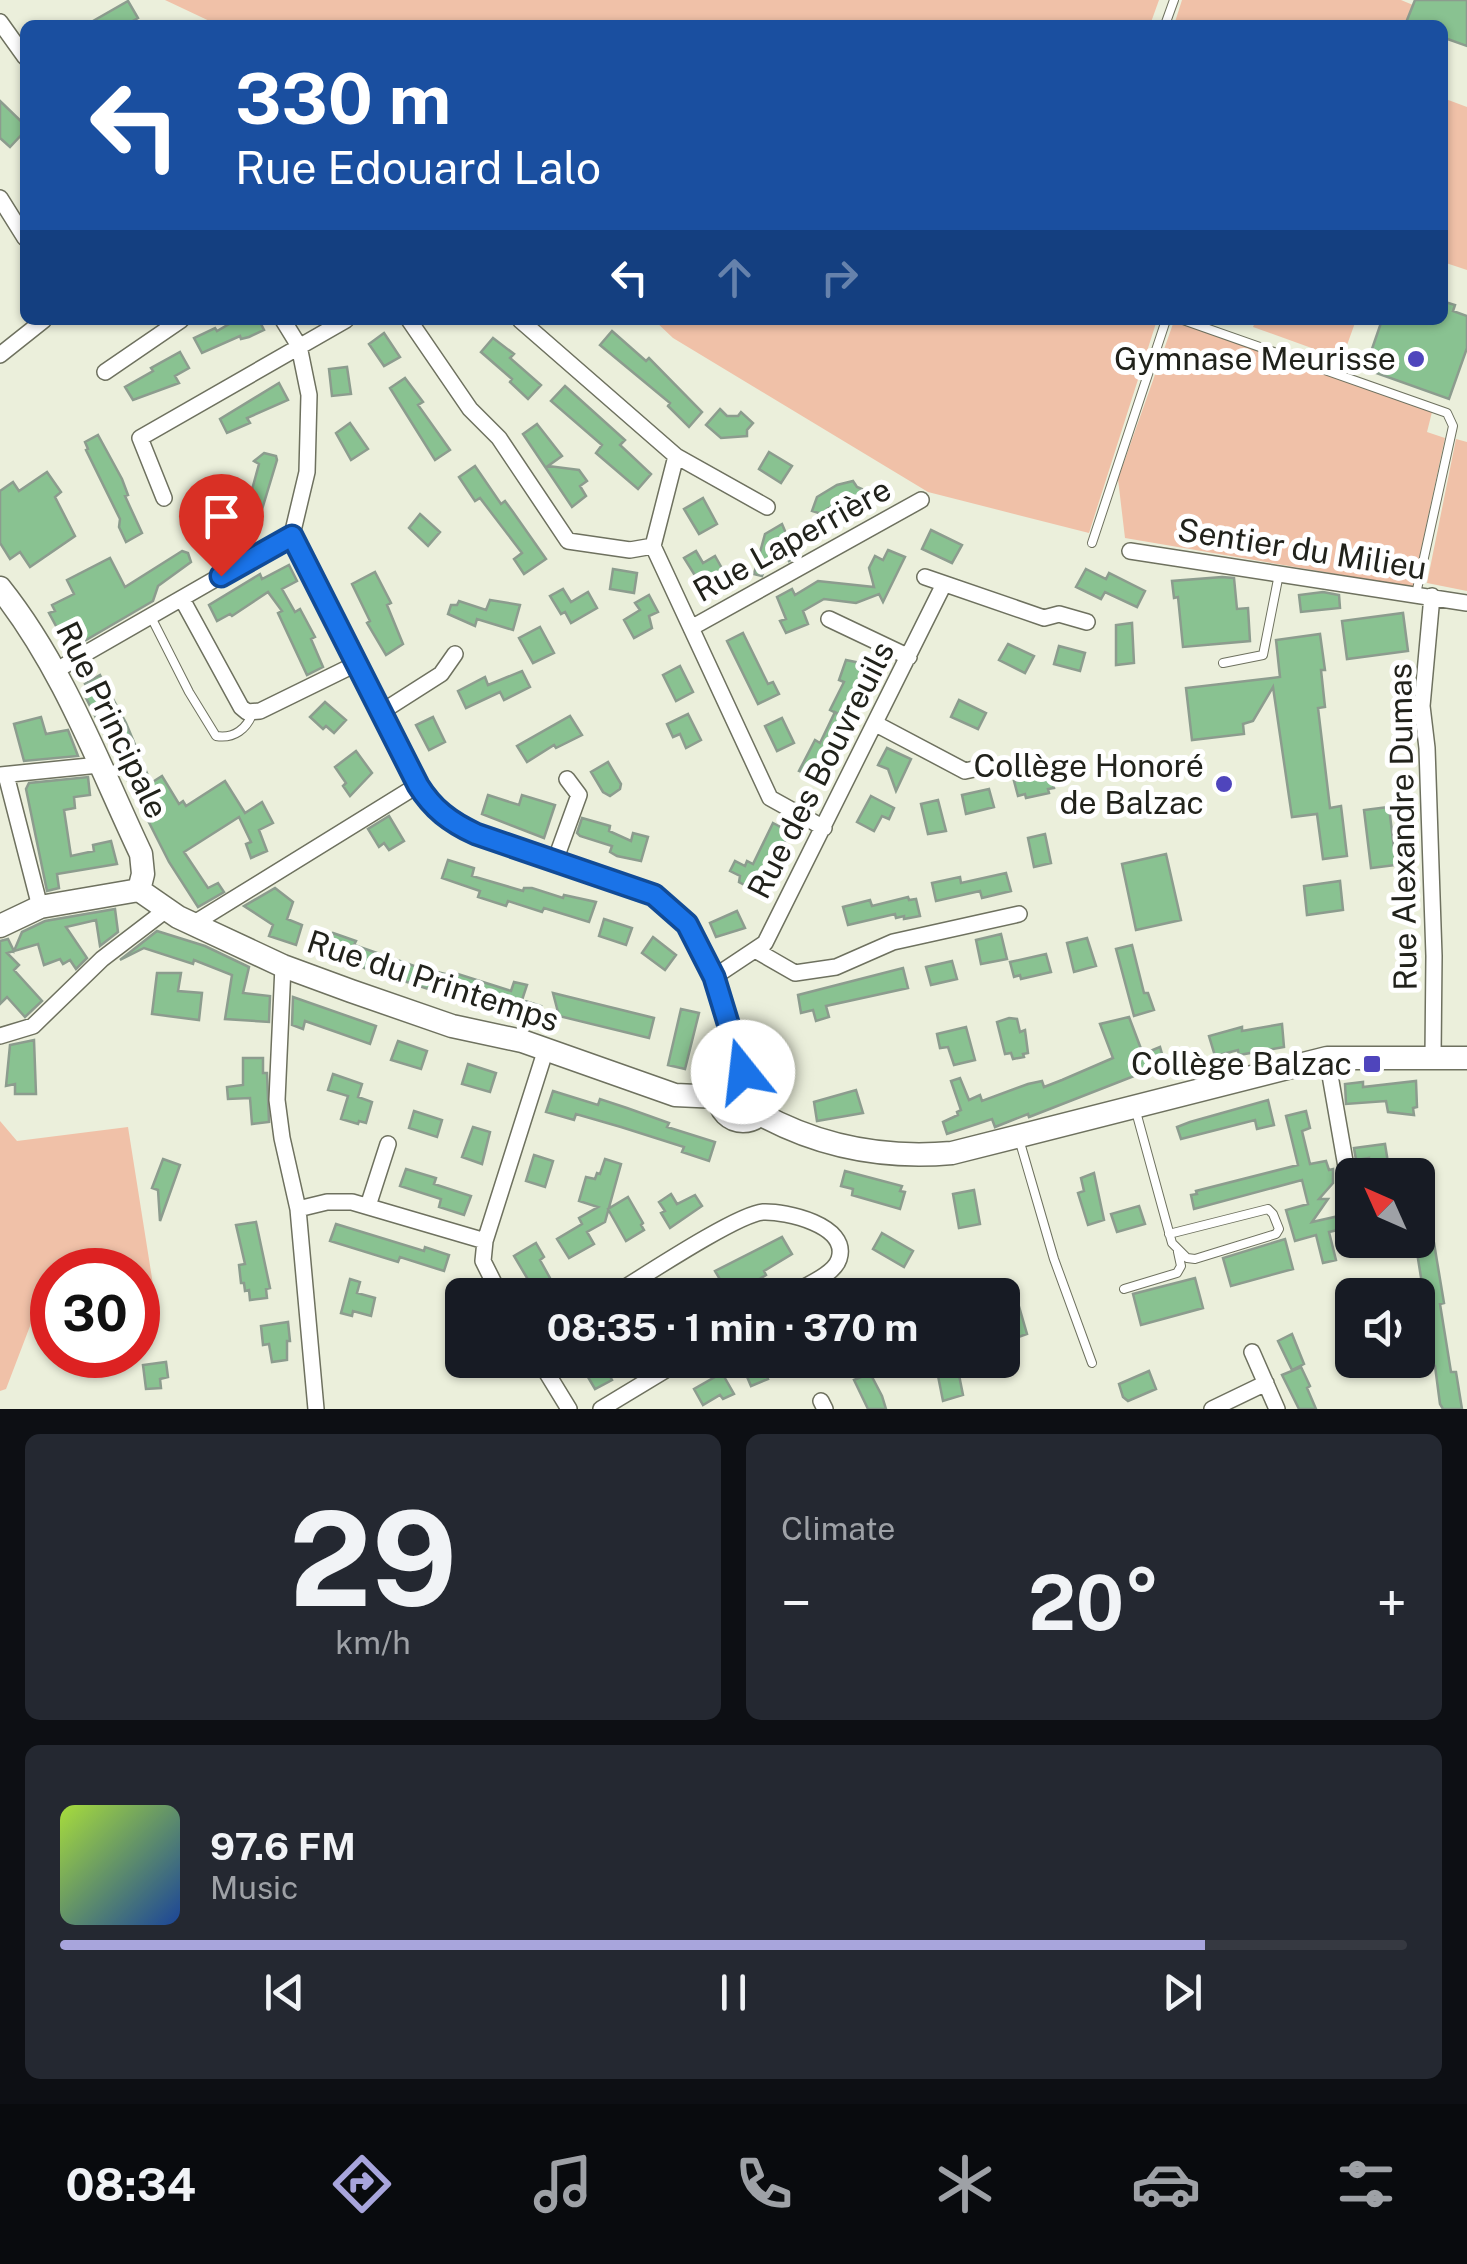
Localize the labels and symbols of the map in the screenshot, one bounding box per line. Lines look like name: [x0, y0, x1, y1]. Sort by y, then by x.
place label: Gymnase Meurisse: [1114, 340, 1396, 377]
marker: Gymnase Meurisse: [1405, 348, 1427, 370]
street label: Rue Laperrière: [687, 470, 897, 609]
pin: [179, 474, 264, 577]
street label: Sentier du Milieu: [1175, 511, 1429, 586]
street label: Rue Principale: [49, 615, 176, 824]
street label: Rue des Bouvreuils: [740, 635, 901, 904]
street label: Rue Alexandre Dumas: [1381, 663, 1424, 991]
place label: Collège Honoré de Balzac: [973, 747, 1204, 821]
marker: Collège Honoré de Balzac: [1213, 773, 1235, 795]
street label: Rue du Printemps: [303, 922, 564, 1039]
position arrow: [691, 1020, 795, 1124]
place label: Collège Balzac: [1131, 1045, 1352, 1082]
marker: Collège Balzac: [1361, 1053, 1383, 1075]
north arrow: [1335, 1158, 1435, 1258]
speed limit sign: 30: [30, 1248, 160, 1378]

